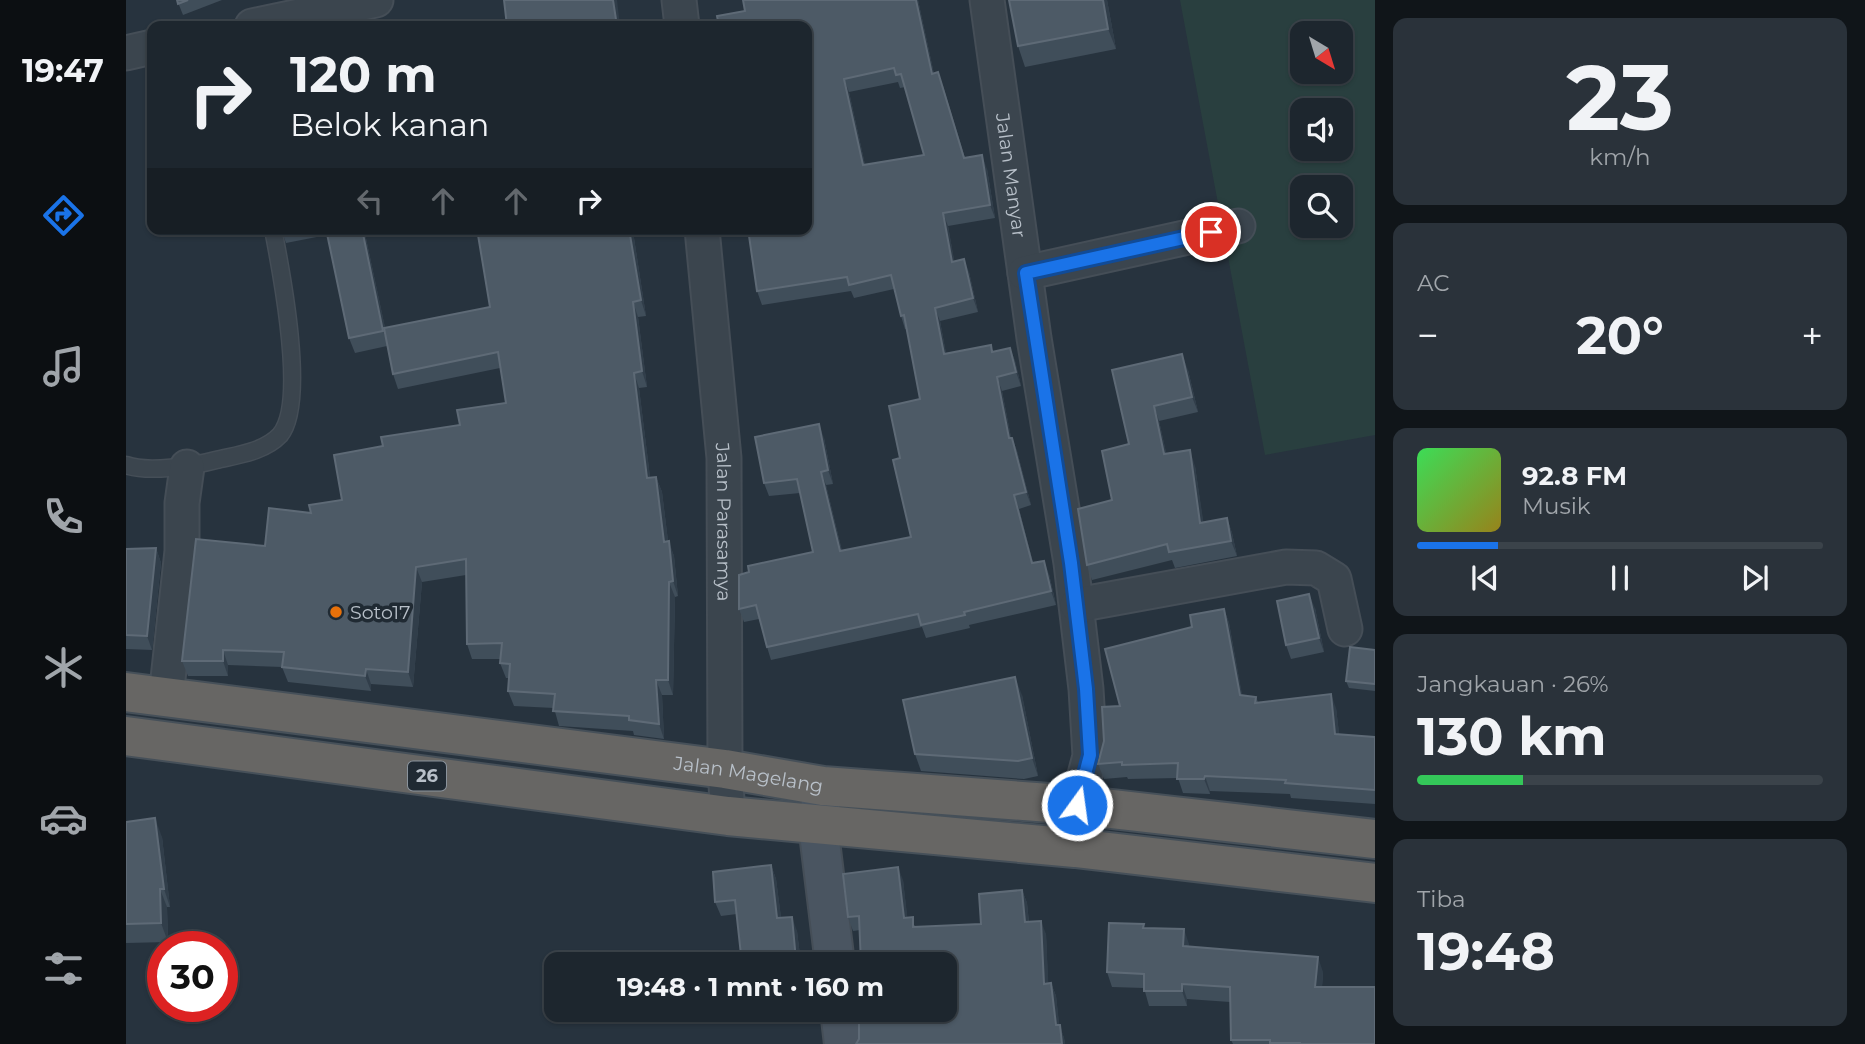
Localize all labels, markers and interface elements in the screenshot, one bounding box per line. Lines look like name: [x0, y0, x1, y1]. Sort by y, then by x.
north arrow: [1290, 21, 1353, 84]
map controls: [1290, 21, 1353, 238]
text: 23: [1566, 42, 1674, 153]
text: 120 m: [290, 45, 437, 104]
icon: right: [175, 49, 266, 140]
text: 19:47: [22, 51, 104, 90]
button: sound: [1290, 98, 1353, 161]
text: Belok kanan: [290, 105, 490, 144]
street label: Jalan Manyar: [991, 111, 1031, 239]
text: km/h: [1589, 143, 1651, 171]
button: search: [1290, 175, 1353, 238]
icon: left: [351, 182, 389, 220]
icon: ahead: [424, 182, 462, 220]
icon: ahead: [497, 182, 535, 220]
icon: right: [570, 182, 608, 220]
icon: directions: [39, 191, 88, 240]
pin: [1181, 202, 1241, 262]
icon: arrive: [1192, 213, 1230, 251]
text: AC: [1417, 269, 1450, 297]
text: 20°: [1576, 304, 1664, 367]
text: −: [1417, 312, 1439, 359]
text: +: [1801, 312, 1823, 359]
icon: music: [39, 342, 88, 391]
street label: Jalan Parasamya: [710, 440, 735, 602]
text: 92.8 FM: [1522, 460, 1627, 492]
icon: phone: [39, 492, 88, 541]
text: Musik: [1522, 492, 1591, 520]
icon: previous: [1466, 559, 1504, 597]
icon: pause: [1601, 559, 1639, 597]
icon: next: [1736, 559, 1774, 597]
place label: Soto17: [350, 601, 410, 624]
marker: Soto17: [328, 604, 344, 620]
icon: climate: [39, 643, 88, 692]
text: Jangkauan · 26%: [1417, 670, 1609, 698]
text: 130 km: [1417, 705, 1607, 768]
street label: Jalan Magelang: [671, 751, 825, 798]
road number: 26: [408, 762, 446, 790]
position arrow: [1040, 768, 1114, 842]
icon: car: [39, 794, 88, 843]
text: Tiba: [1417, 885, 1465, 913]
text: 19:48: [1417, 920, 1555, 983]
speed limit sign: 30: [147, 931, 238, 1022]
icon: filters: [39, 944, 88, 993]
text: 19:48 · 1 mnt · 160 m: [617, 971, 884, 1003]

